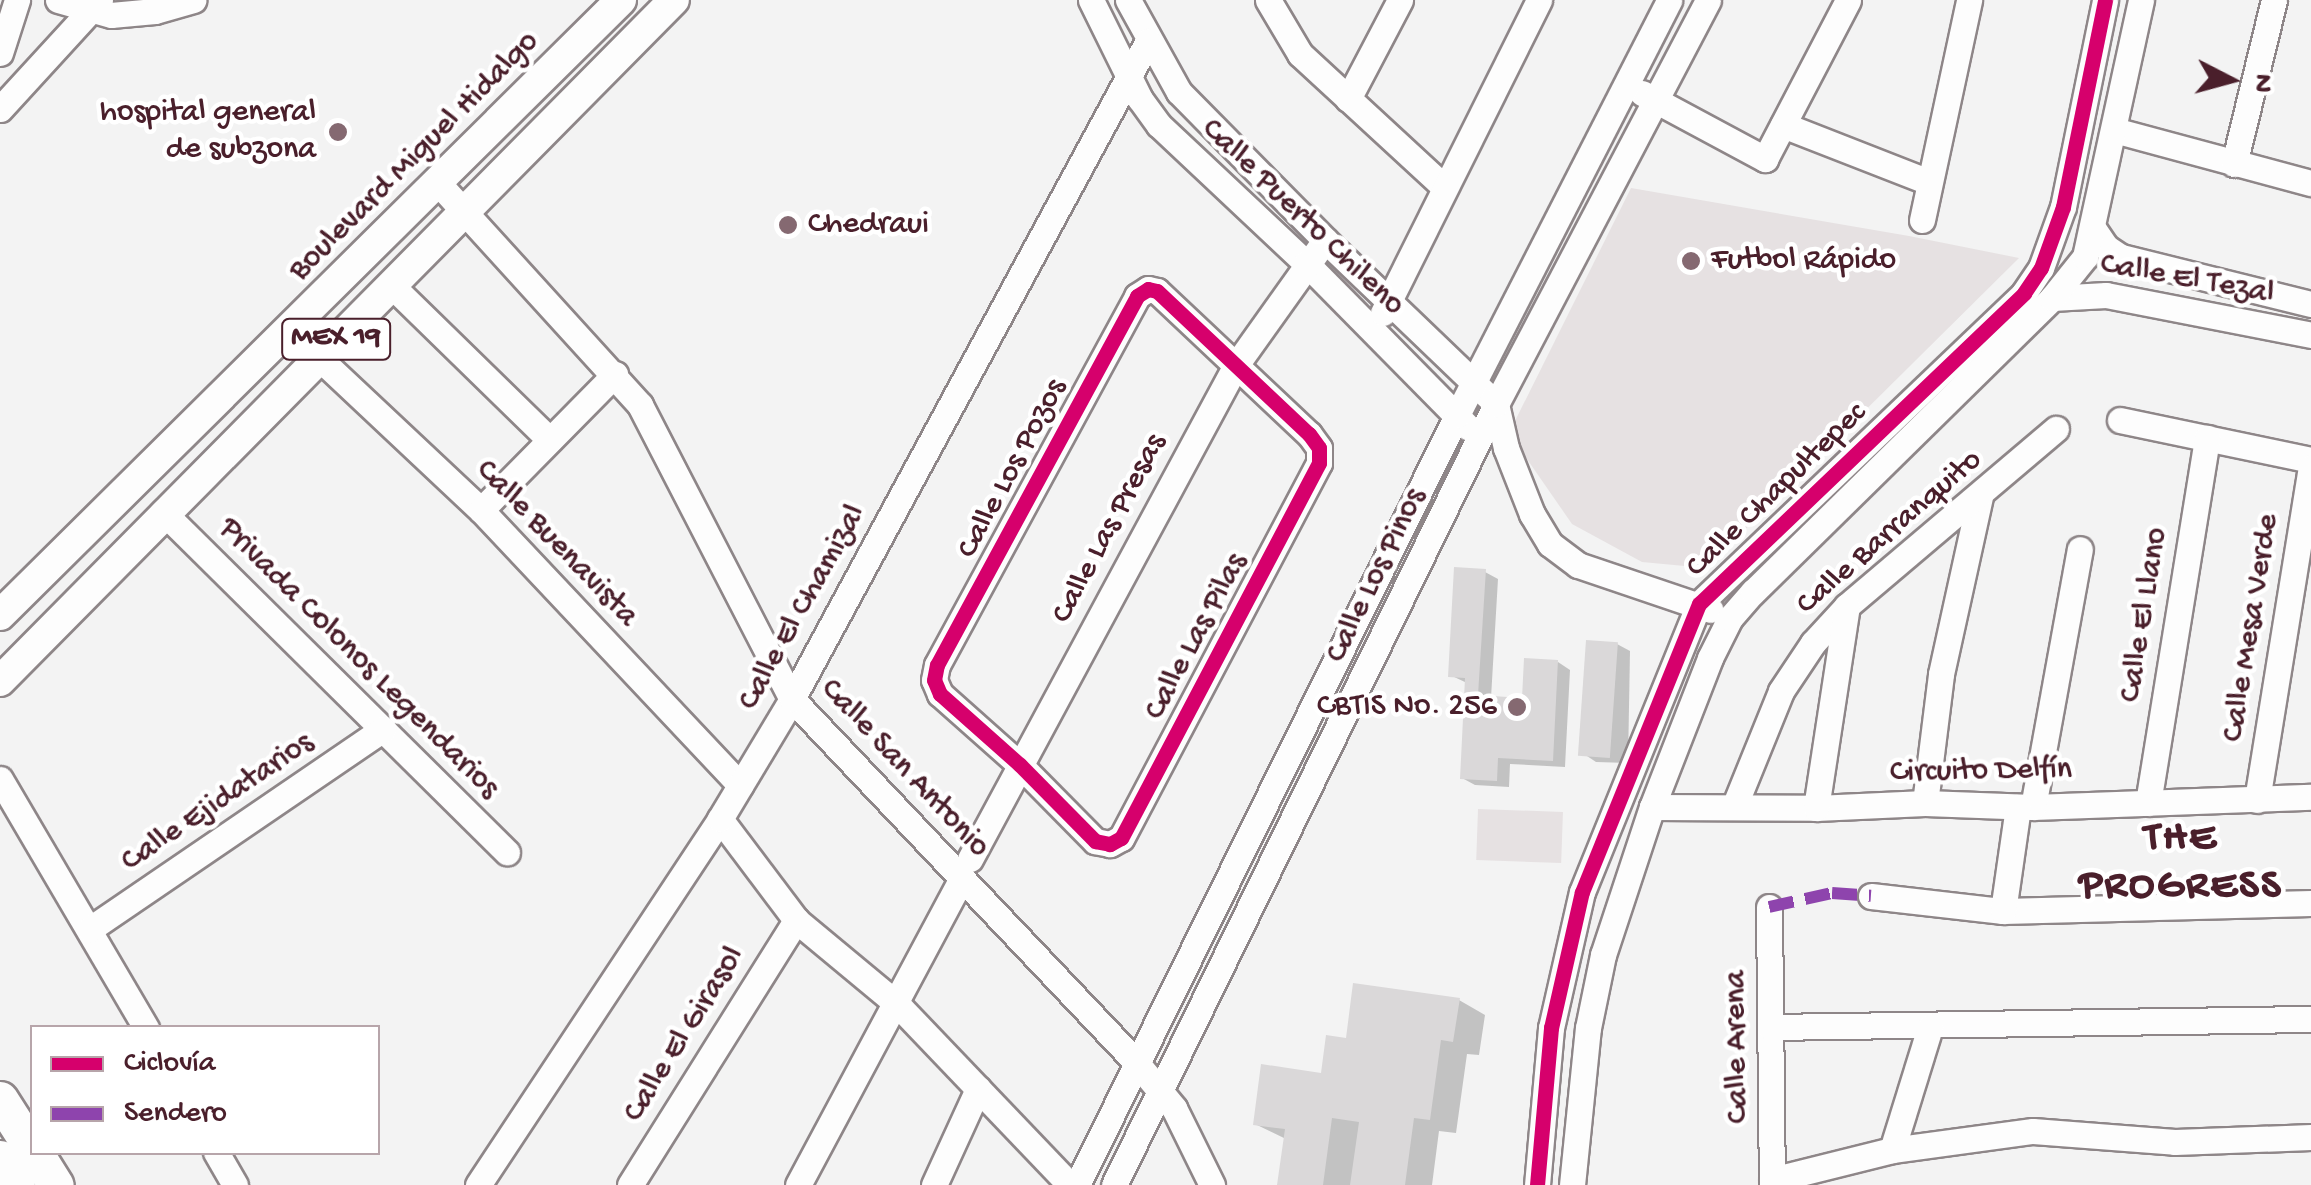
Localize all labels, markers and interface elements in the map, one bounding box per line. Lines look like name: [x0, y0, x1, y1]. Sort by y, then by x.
street label: Boulevard Miguel Hidalgo: [282, 24, 548, 290]
north arrow: [2181, 30, 2281, 130]
text: N: [2244, 72, 2279, 94]
place label: hospital general de subzona: [100, 95, 316, 170]
street label: Calle Puerto Chileno: [1192, 111, 1412, 325]
marker: hospital general de subzona: [325, 119, 351, 145]
place label: Chedraui: [808, 206, 929, 244]
marker: Chedraui: [777, 214, 799, 236]
place label: Futbol Rápido: [1711, 242, 1896, 280]
street label: Calle El Tezal: [2097, 246, 2277, 314]
marker: Futbol Rápido: [1680, 250, 1702, 272]
road number: MEX 19: [281, 314, 391, 364]
street label: Calle Los Pozos: [950, 373, 1076, 565]
street label: Calle Chapultepec: [1679, 395, 1875, 587]
street label: Calle Las Presas: [1044, 428, 1176, 630]
street label: Calle Barranquito: [1789, 442, 1991, 624]
street label: Calle Buenavista: [467, 452, 645, 636]
street label: Calle Los Pinos: [1318, 483, 1436, 669]
street label: Calle El Chamizal: [731, 499, 875, 717]
street label: Privada Colonos Legendarios: [209, 510, 507, 808]
street label: Calle Mesa Verde: [2215, 511, 2289, 745]
street label: Calle El Llano: [2112, 525, 2178, 705]
street label: Calle Las Pilas: [1137, 547, 1257, 727]
street label: Calle San Antonio: [811, 671, 997, 867]
place label: CBTIS No. 256: [1317, 688, 1497, 726]
marker: CBTIS No. 256: [1506, 696, 1528, 718]
street label: Calle Ejidatarios: [115, 725, 321, 881]
street label: Circuito Delfín: [1890, 751, 2072, 793]
district label: THE PROGRESS: [2079, 815, 2283, 914]
street label: Calle El Girasol: [616, 940, 754, 1130]
street label: Calle Arena: [1717, 970, 1759, 1124]
legend: [30, 1025, 380, 1155]
text: Ciclovía: [124, 1047, 216, 1082]
text: Sendero: [124, 1097, 227, 1132]

